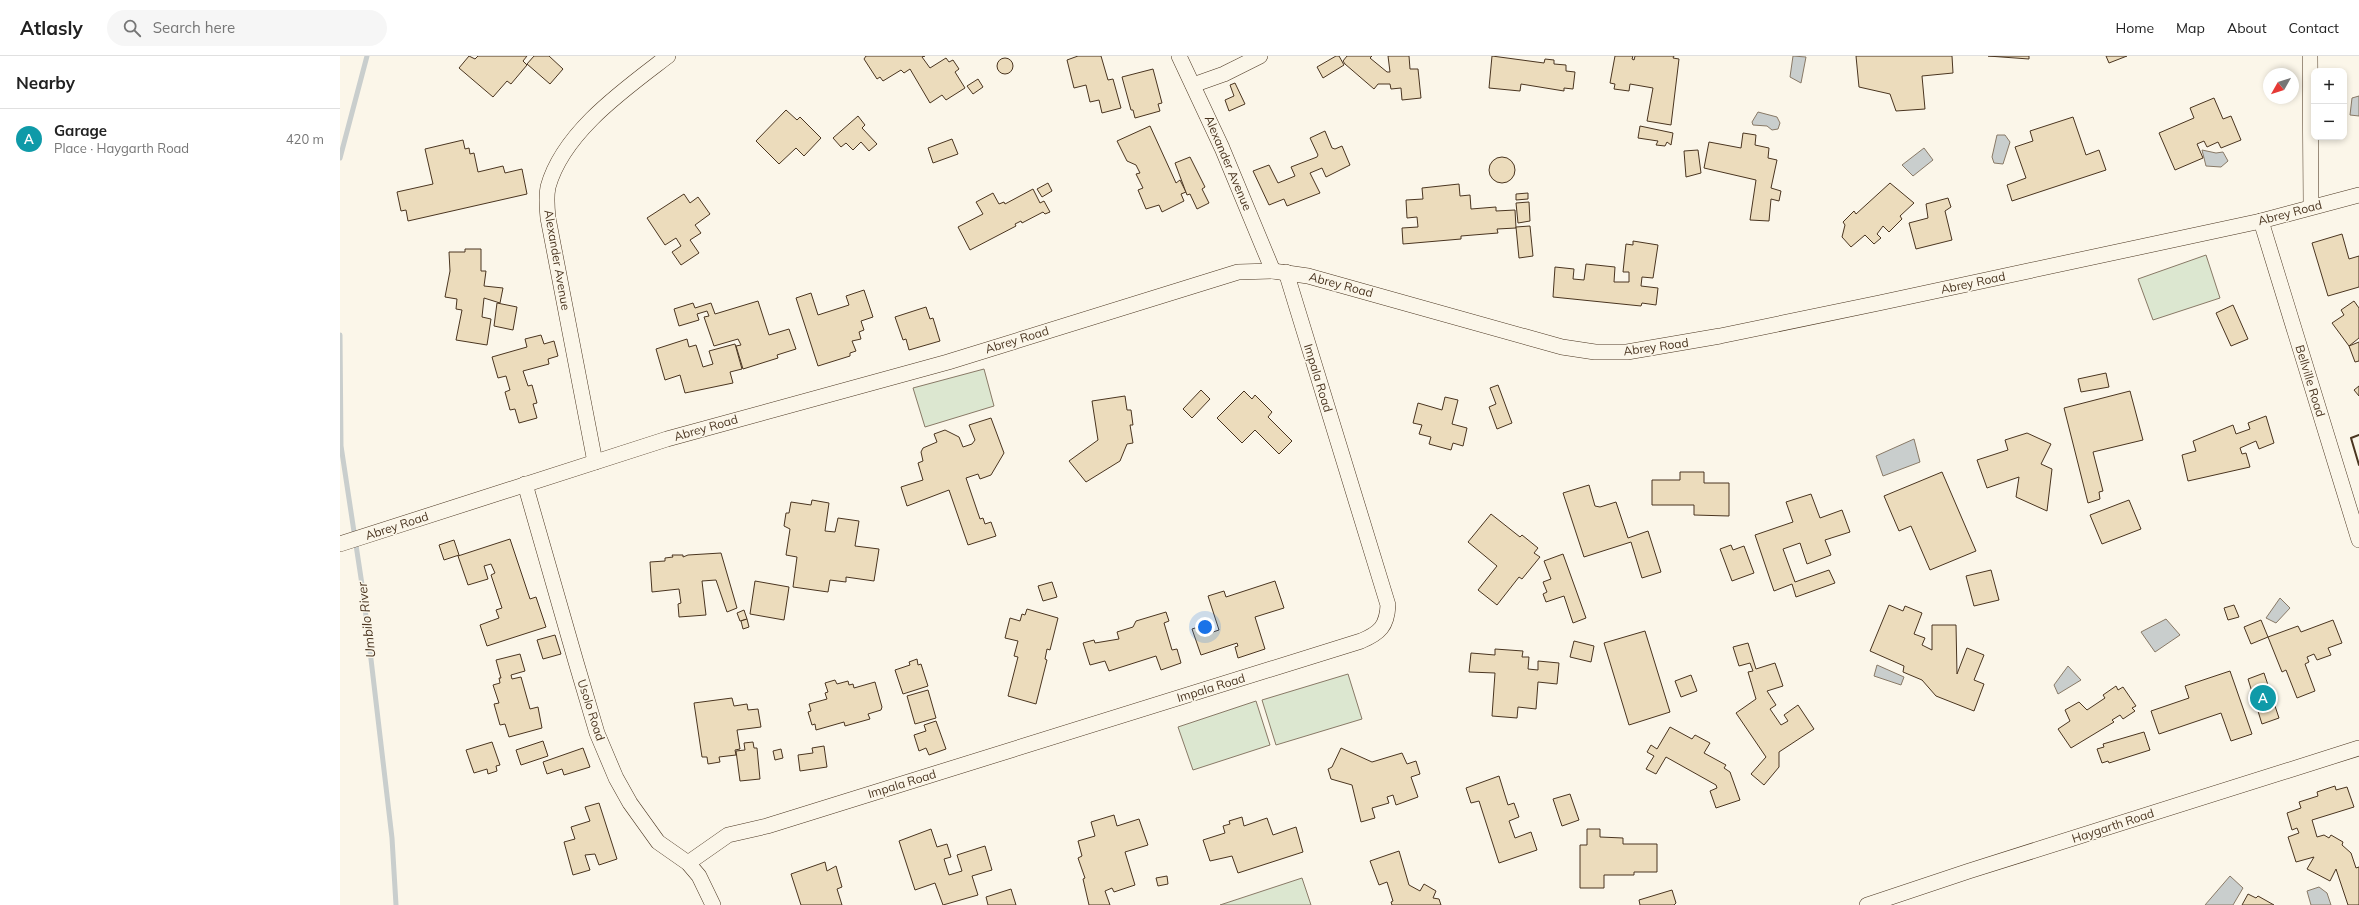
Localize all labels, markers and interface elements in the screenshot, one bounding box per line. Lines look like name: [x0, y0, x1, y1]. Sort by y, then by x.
search box: [107, 10, 387, 46]
text: Atlasly: [20, 16, 83, 40]
icon: search: [121, 17, 143, 39]
text: Search here: [153, 18, 235, 37]
text: Home: [2115, 19, 2154, 37]
text: Map: [2176, 19, 2205, 37]
text: About: [2227, 19, 2267, 37]
text: Contact: [2289, 19, 2339, 37]
north arrow: [2263, 68, 2299, 104]
map controls: [2311, 68, 2347, 140]
button: +: [2311, 68, 2347, 104]
text: Nearby: [16, 72, 75, 93]
button: −: [2311, 104, 2347, 140]
street label: Alexander Avenue: [1202, 113, 1255, 213]
text: Garage: [54, 121, 107, 140]
text: A: [24, 131, 34, 147]
text: 420 m: [286, 131, 324, 147]
text: Place · Haygarth Road: [54, 140, 189, 156]
street label: Abrey Road: [2256, 197, 2324, 228]
street label: Alexander Avenue: [541, 208, 574, 311]
street label: Abrey Road: [1939, 268, 2007, 297]
street label: Abrey Road: [1307, 269, 1375, 300]
street label: Abrey Road: [983, 323, 1050, 356]
street label: Abrey Road: [1622, 335, 1689, 359]
street label: Impala Road: [1301, 342, 1336, 414]
street label: Bellville Road: [2292, 343, 2329, 419]
street label: Abrey Road: [672, 411, 740, 444]
street label: Abrey Road: [363, 508, 430, 543]
water label: Umbilo River: [353, 580, 379, 659]
your location: [1195, 617, 1215, 637]
street label: Impala Road: [1175, 670, 1247, 705]
street label: Usolo Road: [574, 677, 608, 743]
pin: A: [2250, 683, 2276, 713]
street label: Impala Road: [866, 766, 938, 801]
street label: Haygarth Road: [2070, 805, 2156, 846]

